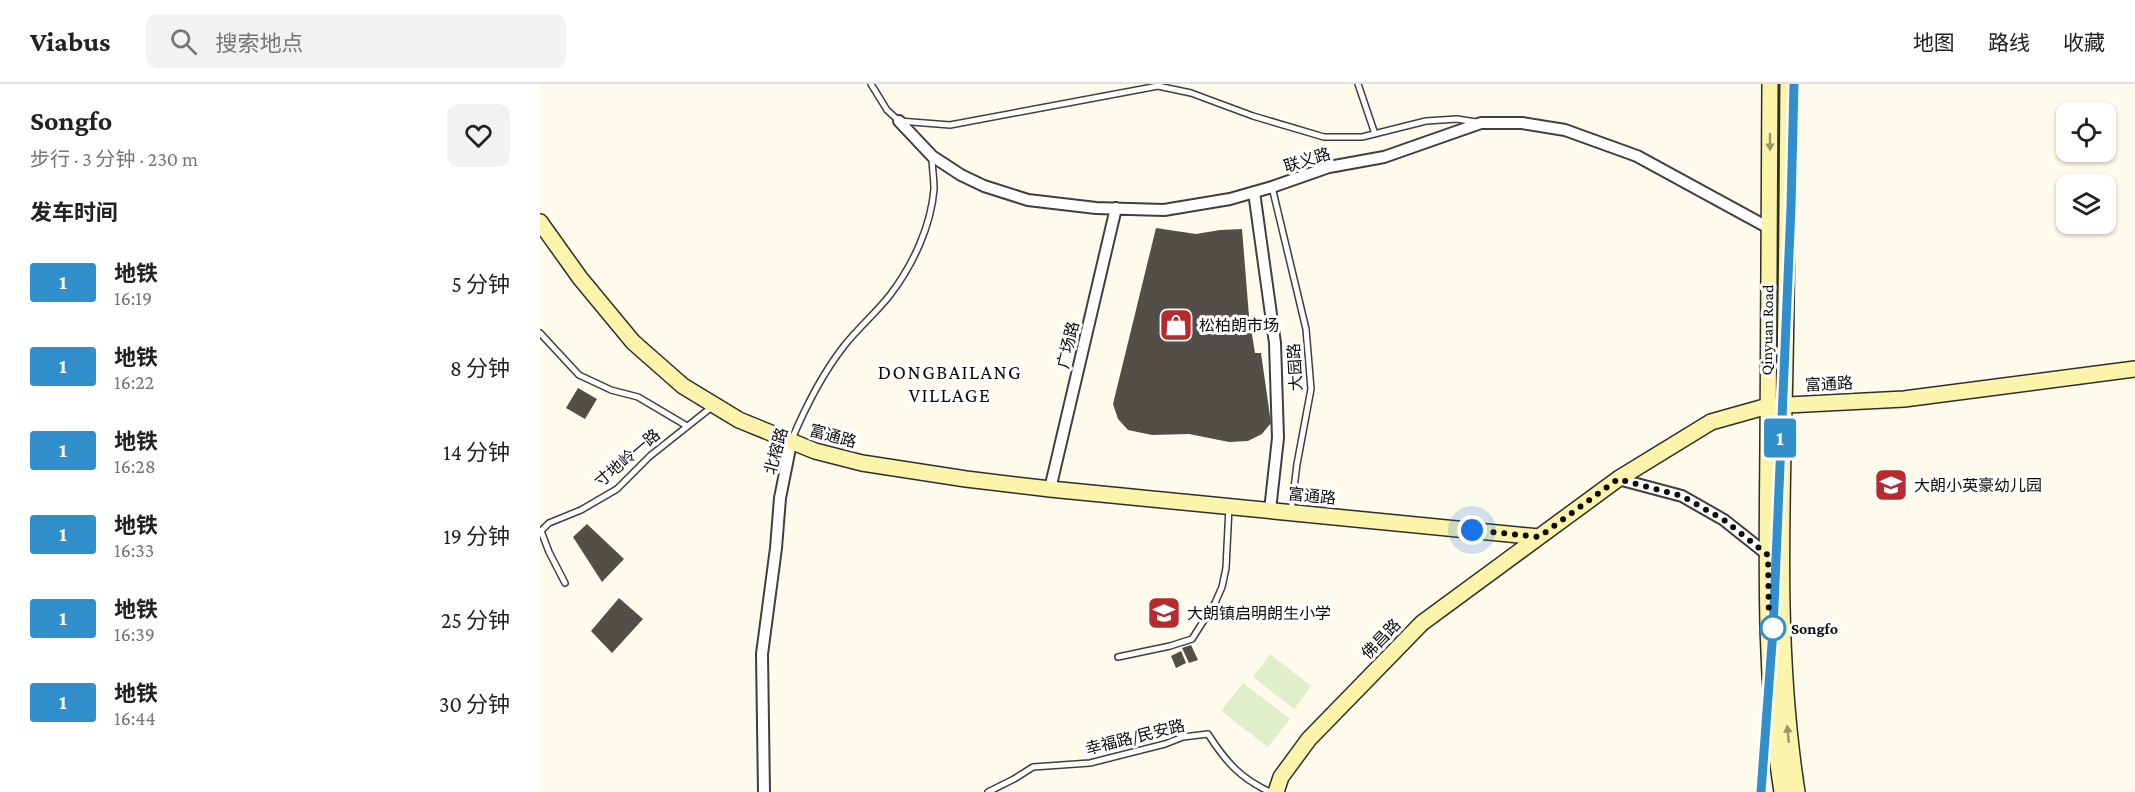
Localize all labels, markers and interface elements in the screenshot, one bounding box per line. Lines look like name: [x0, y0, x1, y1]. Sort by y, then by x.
search box: [146, 14, 566, 68]
icon: search: [167, 25, 200, 58]
text: Viabus: [30, 26, 110, 57]
text: 搜索地点: [215, 31, 303, 56]
text: 地图: [1913, 31, 1955, 55]
text: 路线: [1988, 31, 2030, 55]
text: 收藏: [2063, 31, 2105, 55]
map controls: [2056, 102, 2116, 234]
button: locate: [2056, 102, 2116, 162]
button: heart: [447, 104, 510, 167]
text: Songfo: [30, 105, 112, 136]
one-way arrow: [1765, 133, 1775, 152]
street label: 联义路: [1282, 145, 1332, 175]
text: 步行 · 3 分钟 · 230 m: [30, 148, 198, 170]
button: layers: [2056, 174, 2116, 234]
text: 发车时间: [30, 200, 118, 225]
text: 地铁: [114, 261, 158, 286]
text: 1: [59, 270, 67, 294]
text: 5 分钟: [451, 272, 510, 297]
street label: Qinyuan Road: [1758, 284, 1777, 376]
text: 16:19: [114, 287, 152, 309]
shop icon: 松柏朗市场: [1158, 307, 1194, 343]
place label: 松柏朗市场: [1199, 317, 1279, 334]
street label: 广场路: [1054, 320, 1082, 370]
street label: 大园路: [1285, 343, 1305, 391]
text: 地铁: [114, 345, 158, 370]
text: 1: [59, 354, 67, 378]
text: 8 分钟: [450, 356, 510, 381]
district label: DONGBAILANG VILLAGE: [878, 361, 1022, 406]
text: 16:22: [114, 371, 154, 393]
street label: 富通路: [1805, 374, 1853, 394]
line badge: 1: [1760, 418, 1800, 458]
street label: 富通路: [808, 422, 858, 450]
street label: 寸地岭一路: [591, 426, 663, 490]
street label: 北榕路: [762, 426, 790, 476]
text: 1: [1776, 426, 1784, 450]
text: 地铁: [114, 429, 158, 454]
text: 1: [59, 438, 67, 462]
text: 14 分钟: [443, 440, 510, 465]
text: 16:28: [114, 455, 156, 477]
school or university icon: 大朗小英豪幼儿园: [1873, 467, 1909, 503]
place label: 大朗小英豪幼儿园: [1914, 477, 2042, 494]
street label: 富通路: [1287, 485, 1337, 507]
text: 地铁: [114, 513, 158, 538]
your location: [1457, 515, 1487, 545]
text: 1: [59, 522, 67, 546]
text: 19 分钟: [443, 524, 510, 549]
text: 16:33: [114, 539, 154, 561]
school or university icon: 大朗镇启明朗生小学: [1146, 595, 1182, 631]
text: 地铁: [114, 597, 158, 622]
place label: 大朗镇启明朗生小学: [1187, 605, 1331, 622]
text: 1: [59, 606, 67, 630]
text: 25 分钟: [441, 608, 510, 633]
marker: Songfo: [1760, 615, 1786, 641]
street label: 佛昌路: [1358, 616, 1404, 662]
place label: Songfo: [1791, 620, 1838, 637]
text: 16:39: [114, 623, 155, 645]
text: 地铁: [114, 681, 158, 706]
text: 1: [59, 690, 67, 714]
text: 30 分钟: [439, 692, 510, 717]
text: 16:44: [114, 707, 156, 729]
street label: 幸福路/民安路: [1084, 716, 1186, 758]
one-way arrow: [1784, 725, 1793, 744]

